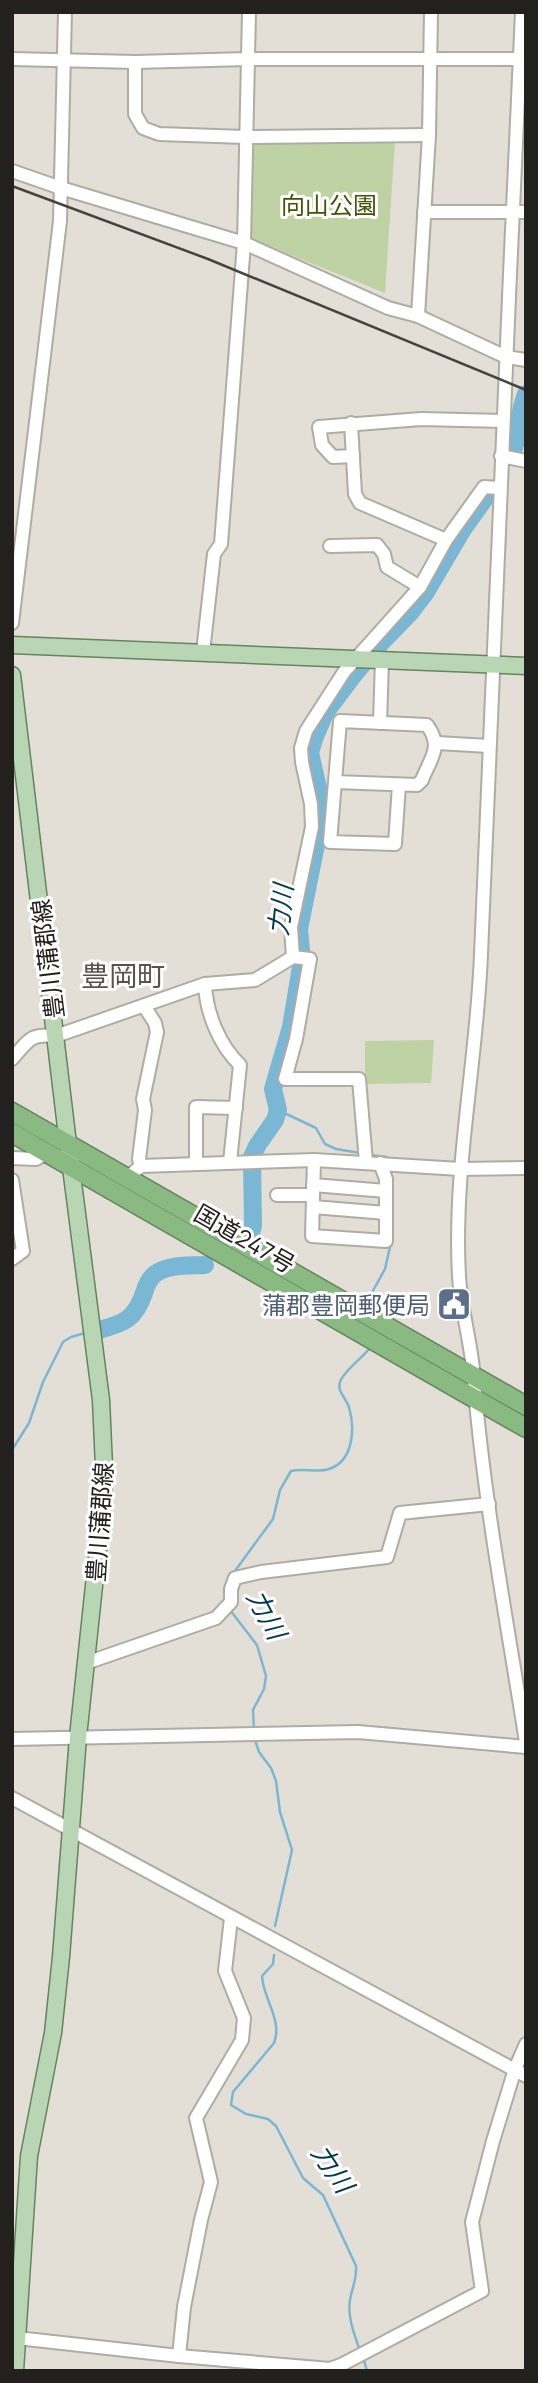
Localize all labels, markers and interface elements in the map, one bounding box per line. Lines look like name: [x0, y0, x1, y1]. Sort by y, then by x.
park label: 向山公園: [281, 188, 377, 221]
water label: 力川: [259, 879, 301, 938]
street label: 豊川蒲郡線: [23, 897, 71, 1021]
district label: 豊岡町: [81, 956, 165, 994]
street label: 国道247号: [189, 1196, 301, 1280]
public building icon: 蒲郡豊岡郵便局: [435, 1285, 473, 1323]
place label: 蒲郡豊岡郵便局: [262, 1288, 430, 1321]
street label: 豊川蒲郡線: [78, 1461, 120, 1583]
water label: 力川: [239, 1583, 297, 1648]
water label: 力川: [304, 2136, 364, 2202]

